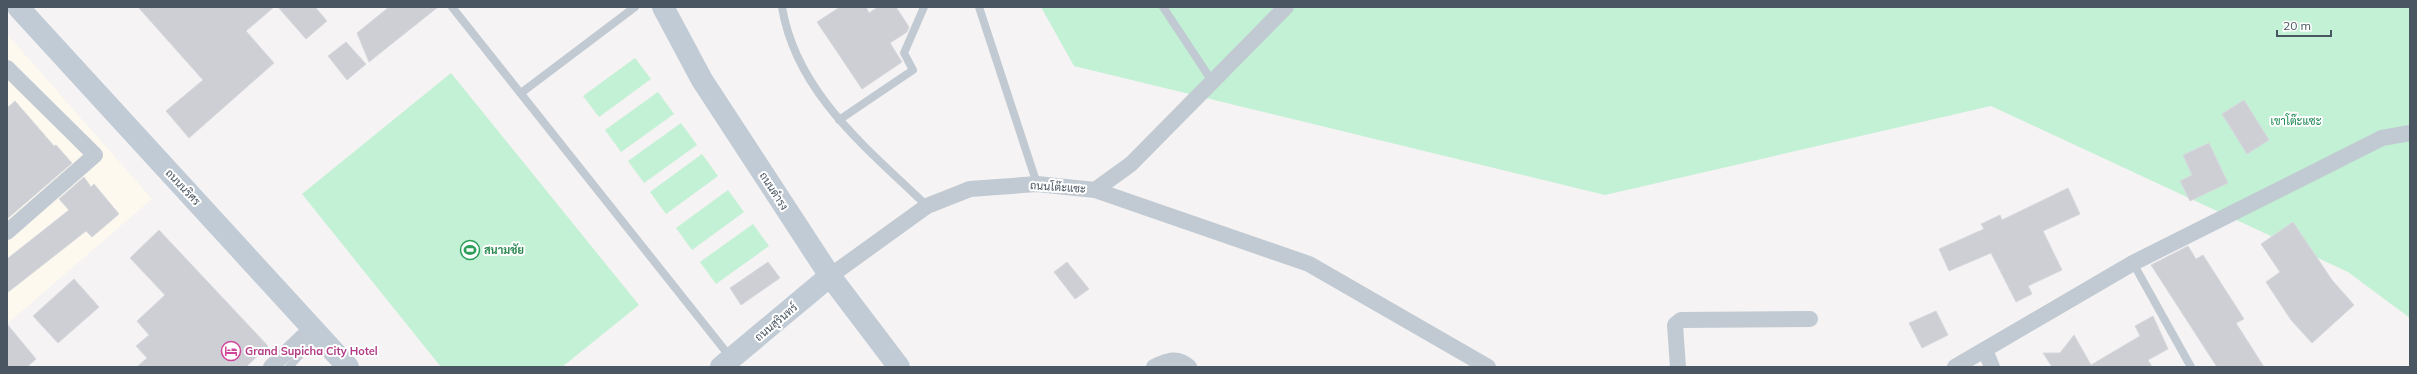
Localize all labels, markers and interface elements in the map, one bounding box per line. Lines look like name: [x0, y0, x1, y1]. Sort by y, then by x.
scale bar: [2277, 12, 2331, 38]
text: 20 m: [2283, 18, 2311, 33]
park label: เขาโต๊ะแซะ: [2270, 113, 2322, 128]
street label: ถนนนริศร: [163, 166, 203, 208]
street label: ถนนดำรง: [757, 169, 791, 213]
street label: ถนนโต๊ะแซะ: [1030, 177, 1087, 196]
sports icon: สนามชัย: [459, 239, 481, 261]
place label: สนามชัย: [484, 243, 524, 257]
street label: ถนนสุรินทร์: [751, 299, 802, 346]
hotel icon: Grand Supicha City Hotel: [220, 340, 242, 362]
place label: Grand Supicha City Hotel: [245, 344, 378, 358]

